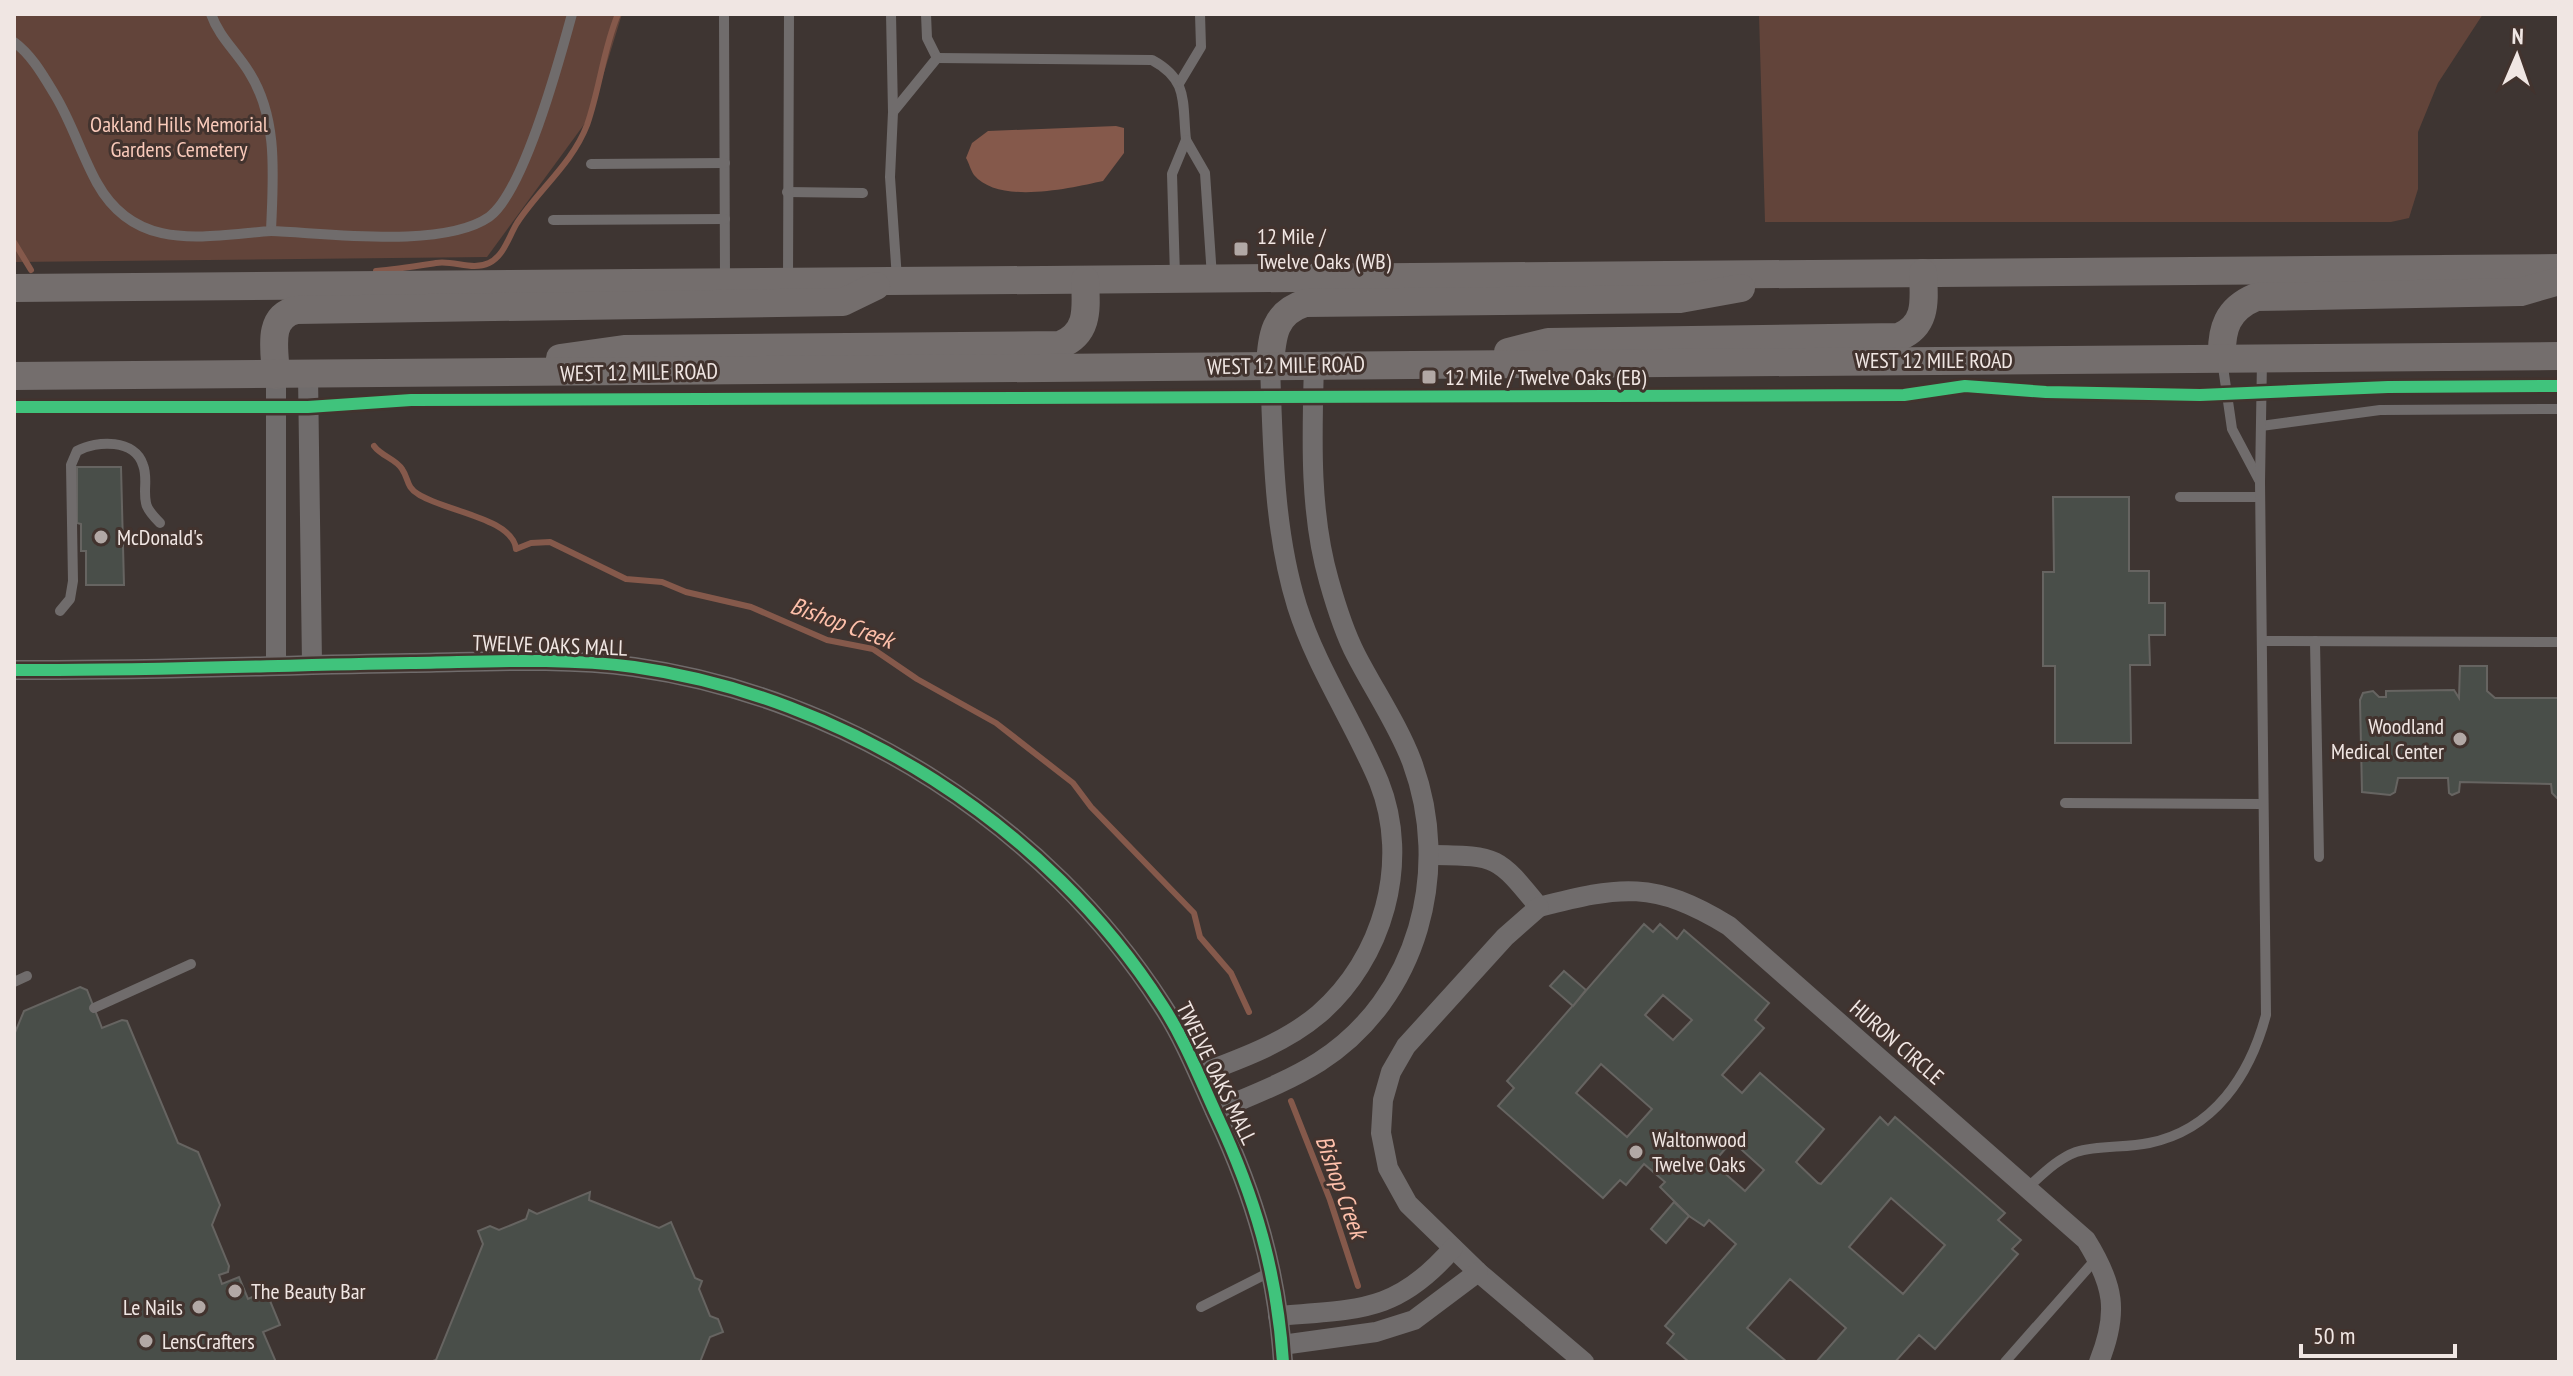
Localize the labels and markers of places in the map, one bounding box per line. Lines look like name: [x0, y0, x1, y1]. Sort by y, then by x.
place label: 12 Mile / Twelve Oaks (WB): [1257, 222, 1392, 275]
marker: 12 Mile / Twelve Oaks (WB): [1232, 240, 1250, 258]
place label: 12 Mile / Twelve Oaks (EB): [1445, 363, 1647, 391]
marker: 12 Mile / Twelve Oaks (EB): [1420, 368, 1438, 386]
place label: McDonald's: [117, 523, 203, 551]
marker: McDonald's: [92, 528, 110, 546]
place label: Woodland Medical Center: [2331, 712, 2444, 765]
marker: Woodland Medical Center: [2451, 730, 2469, 748]
place label: Waltonwood Twelve Oaks: [1652, 1125, 1746, 1178]
marker: Waltonwood Twelve Oaks: [1627, 1143, 1645, 1161]
place label: The Beauty Bar: [251, 1277, 365, 1305]
marker: The Beauty Bar: [226, 1282, 244, 1300]
place label: Le Nails: [123, 1293, 183, 1321]
marker: Le Nails: [190, 1298, 208, 1316]
place label: LensCrafters: [162, 1327, 255, 1355]
marker: LensCrafters: [137, 1332, 155, 1350]

